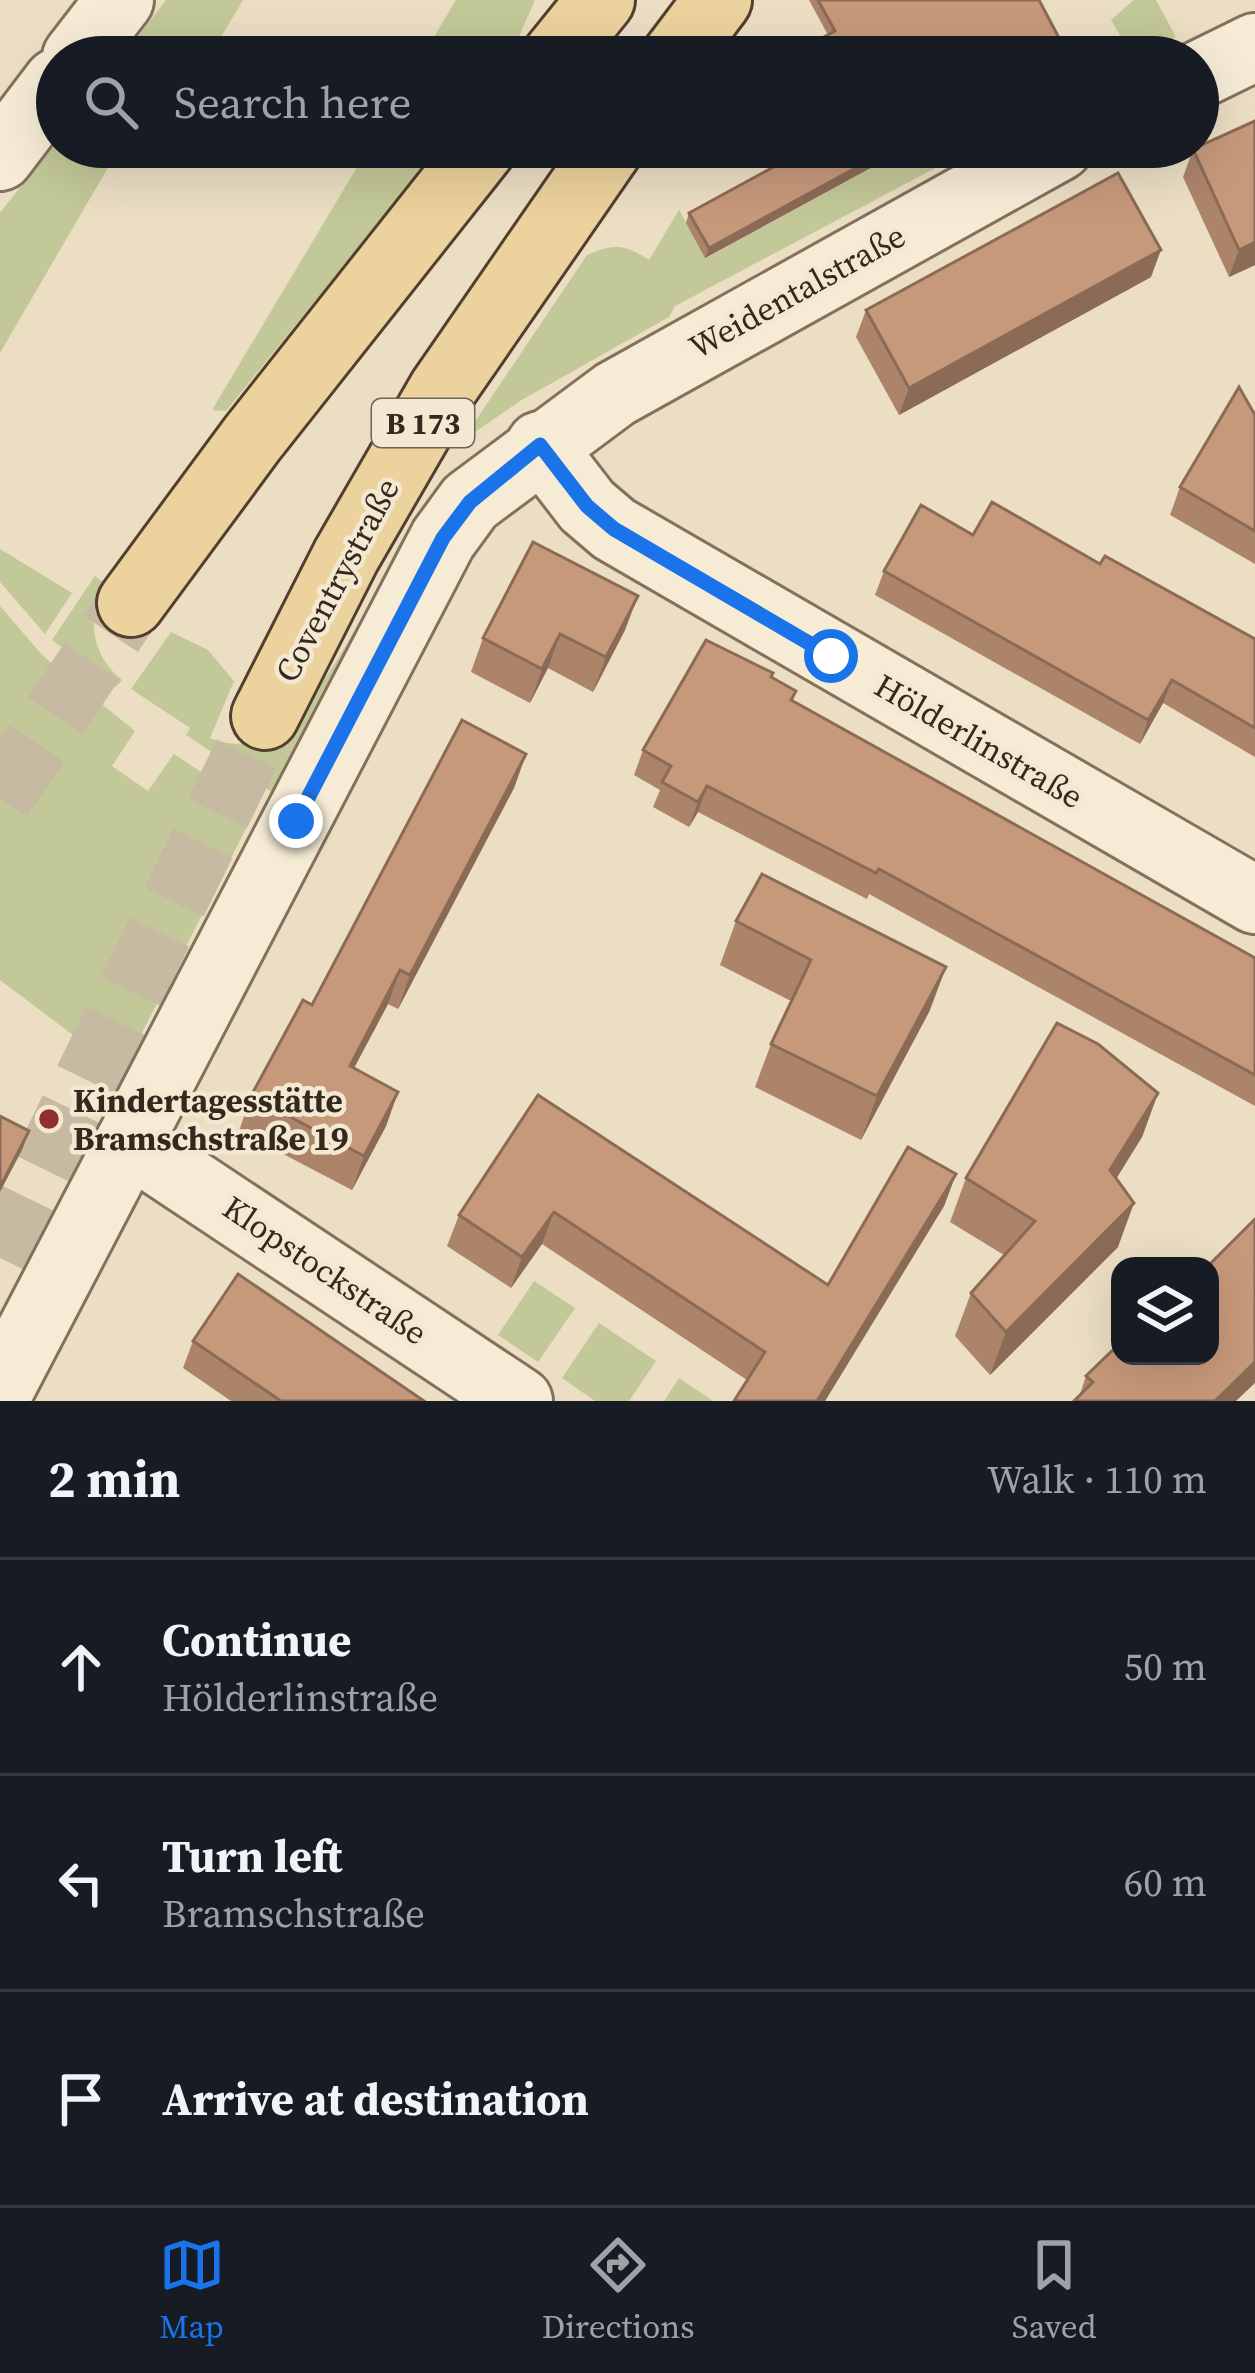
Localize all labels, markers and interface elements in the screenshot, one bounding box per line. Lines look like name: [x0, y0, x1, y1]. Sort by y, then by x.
search box: [36, 36, 1219, 168]
icon: search: [78, 69, 144, 135]
text: Search here: [174, 71, 411, 133]
street label: Weidentalstraße: [681, 213, 913, 369]
road number: B 173: [372, 399, 474, 447]
street label: Coventrystraße: [264, 470, 410, 690]
route start: [804, 629, 858, 683]
street label: Hölderlinstraße: [867, 663, 1091, 819]
route end: [269, 794, 323, 848]
place label: Kindertagesstätte Bramschstraße 19: [73, 1078, 349, 1161]
marker: Kindertagesstätte Bramschstraße 19: [36, 1106, 62, 1132]
street label: Klopstockstraße: [214, 1185, 436, 1355]
map controls: [1111, 1257, 1219, 1365]
button: layers: [1111, 1257, 1219, 1365]
text: 2 min: [48, 1444, 180, 1514]
text: Walk · 110 m: [987, 1453, 1207, 1506]
text: Continue: [162, 1609, 351, 1671]
icon: ahead: [48, 1634, 114, 1700]
text: 50 m: [1124, 1640, 1207, 1693]
text: Hölderlinstraße: [162, 1671, 438, 1724]
text: Turn left: [162, 1825, 342, 1887]
icon: left: [48, 1850, 114, 1916]
text: 60 m: [1124, 1856, 1207, 1909]
text: Bramschstraße: [162, 1887, 425, 1940]
icon: arrive: [48, 2066, 114, 2132]
text: Arrive at destination: [162, 2068, 589, 2130]
tab: Map: [159, 2232, 225, 2349]
tab: Directions: [542, 2232, 695, 2349]
tab: Saved: [1012, 2232, 1096, 2349]

